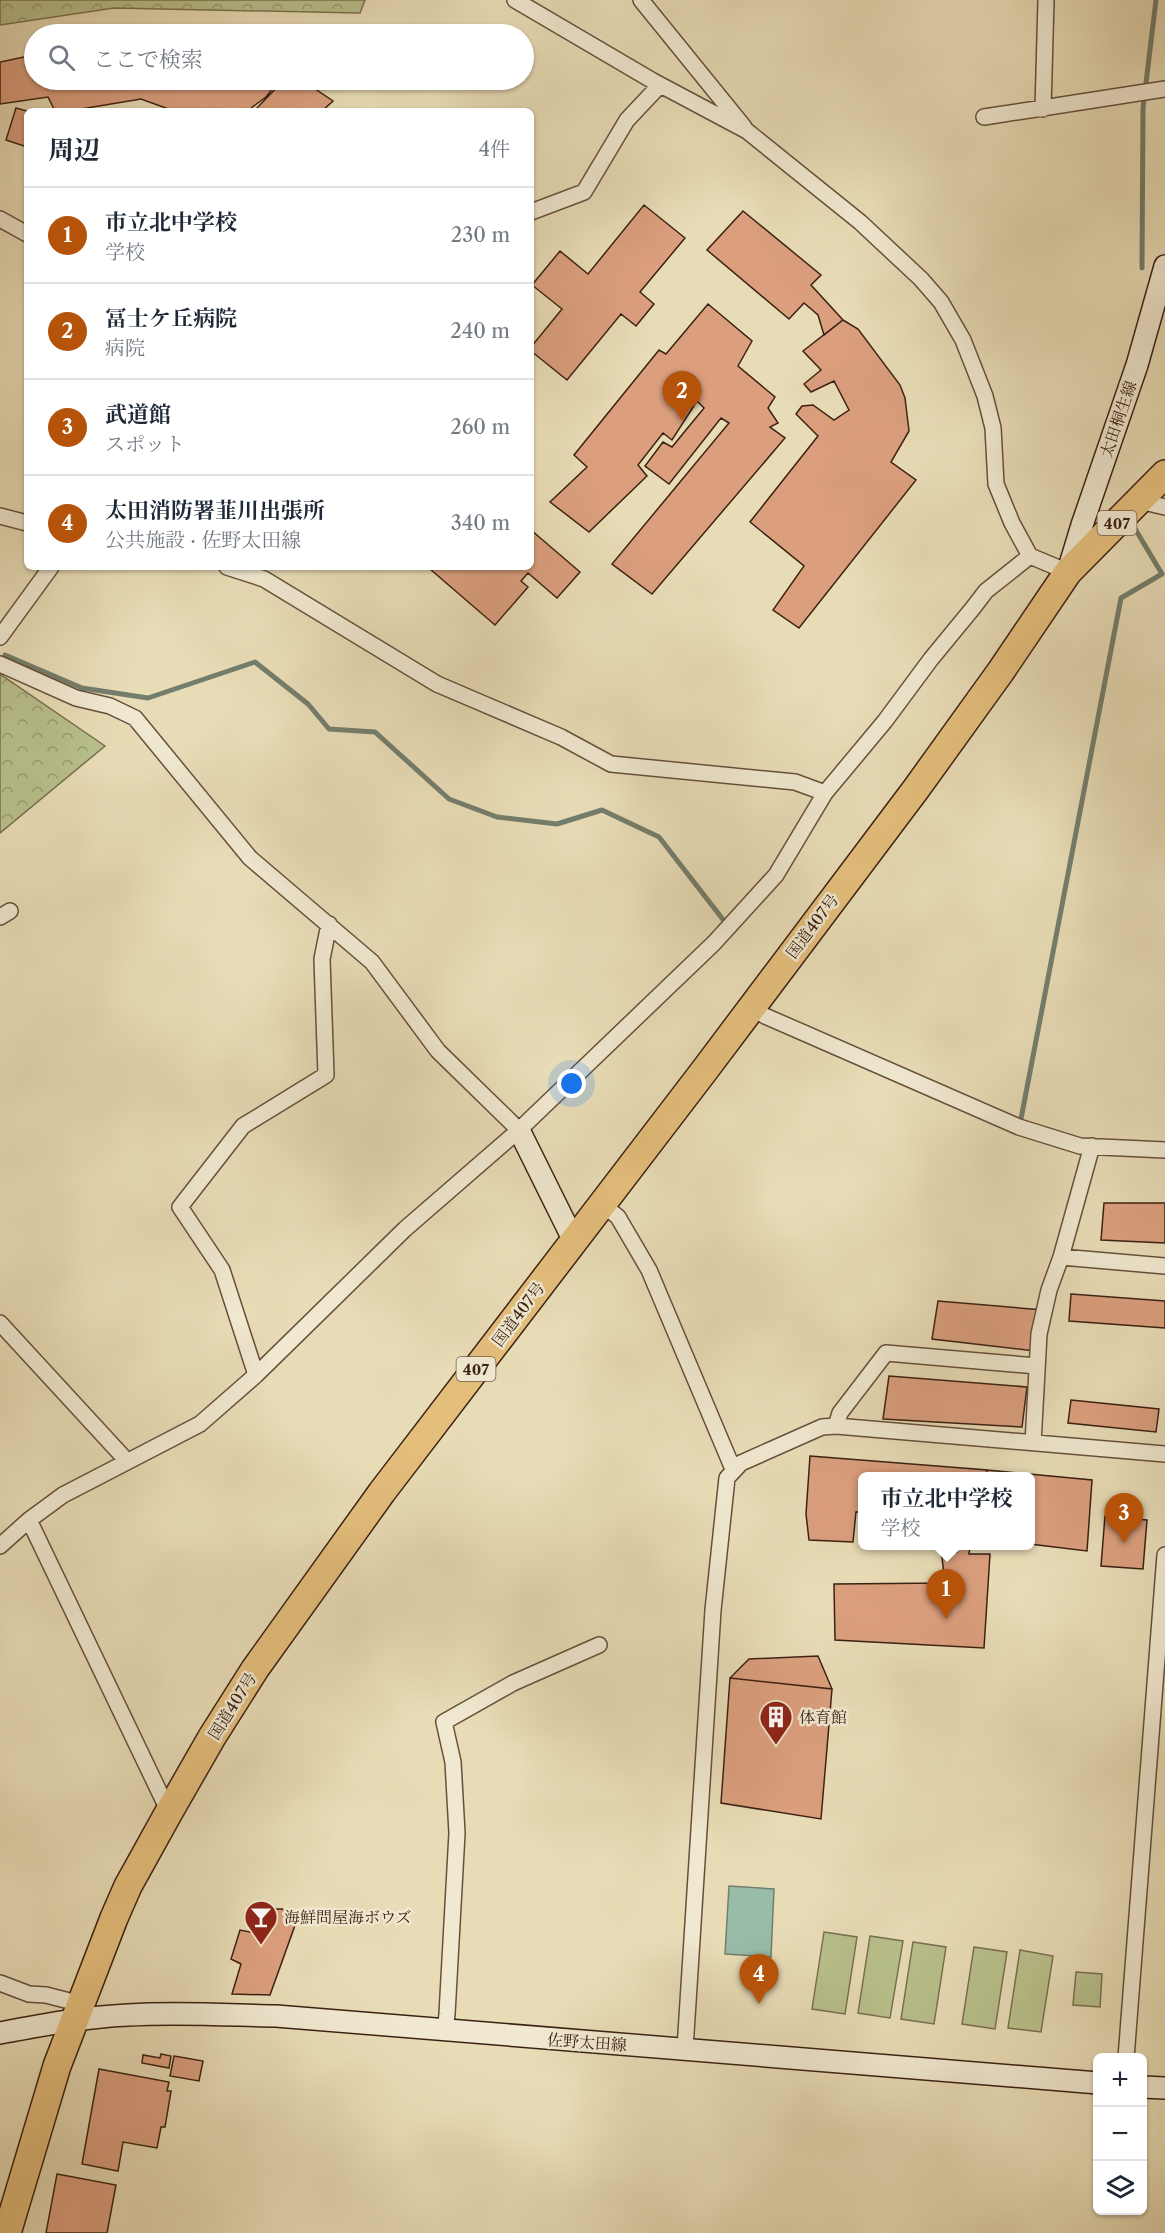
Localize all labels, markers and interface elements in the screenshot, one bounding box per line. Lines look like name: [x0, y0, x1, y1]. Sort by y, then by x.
search box: [24, 24, 534, 90]
icon: search: [45, 41, 78, 74]
text: ここで検索: [93, 46, 203, 73]
text: 周辺: [48, 134, 100, 166]
text: 4件: [478, 137, 510, 161]
text: 市立北中学校: [105, 209, 237, 236]
text: 1: [63, 223, 72, 247]
text: 230 m: [451, 223, 510, 247]
text: 学校: [105, 240, 145, 264]
text: 冨士ケ丘病院: [105, 305, 237, 332]
text: 2: [62, 319, 73, 343]
text: 240 m: [450, 319, 510, 343]
text: 病院: [105, 336, 145, 360]
pin: 2: [662, 372, 702, 421]
street label: 太田桐生線: [1096, 378, 1140, 460]
text: 武道館: [105, 401, 171, 428]
text: 3: [62, 415, 73, 439]
text: 260 m: [450, 415, 510, 439]
text: スポット: [105, 432, 185, 456]
text: 太田消防署韮川出張所: [105, 497, 325, 524]
text: 4: [62, 511, 73, 535]
text: 340 m: [451, 511, 510, 535]
road number: 407: [1098, 511, 1136, 535]
text: 公共施設 · 佐野太田線: [105, 528, 301, 552]
street label: 国道407号: [781, 890, 843, 962]
your location: [557, 1069, 586, 1098]
street label: 国道407号: [487, 1278, 549, 1350]
road number: 407: [456, 1357, 496, 1381]
popup: [858, 1472, 1035, 1550]
text: 市立北中学校: [880, 1485, 1013, 1512]
pin: 3: [1104, 1494, 1144, 1543]
text: 学校: [880, 1516, 920, 1540]
pin: 1: [926, 1570, 966, 1619]
street label: 国道407号: [204, 1669, 260, 1743]
building icon: 体育館: [758, 1699, 794, 1746]
place label: 体育館: [799, 1707, 847, 1727]
bar icon: 海鮮問屋海ボウズ: [243, 1899, 279, 1946]
place label: 海鮮問屋海ボウズ: [284, 1907, 412, 1927]
pin: 4: [740, 1954, 778, 2004]
street label: 佐野太田線: [546, 2029, 628, 2055]
map controls: [1093, 2053, 1147, 2215]
button: +: [1093, 2053, 1147, 2107]
button: −: [1093, 2107, 1147, 2161]
button: layers: [1093, 2161, 1147, 2215]

